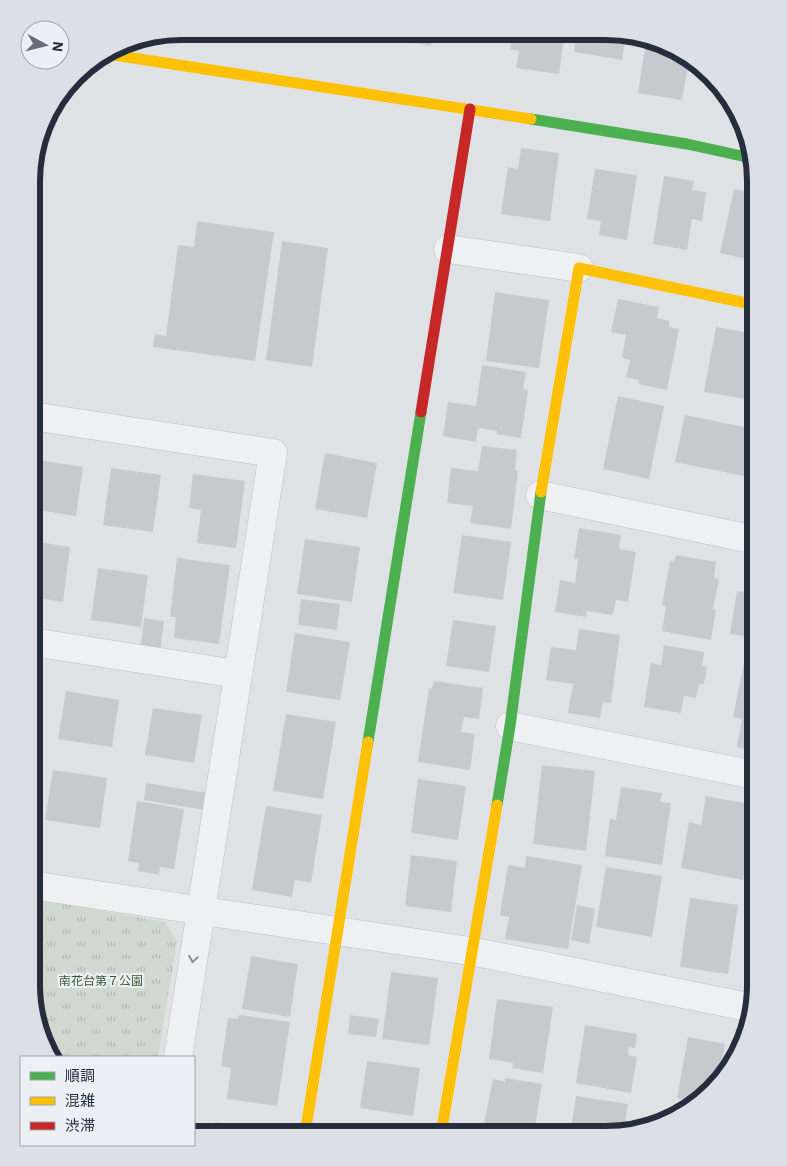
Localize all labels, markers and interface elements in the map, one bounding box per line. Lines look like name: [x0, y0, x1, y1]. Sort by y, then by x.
north arrow: [20, 20, 70, 70]
text: N: [48, 40, 67, 53]
one-way arrow: [188, 955, 198, 964]
park label: 南花台第７公園: [59, 973, 143, 988]
legend: [20, 1056, 195, 1146]
text: 順調: [65, 1066, 95, 1085]
text: 混雑: [65, 1091, 95, 1110]
text: 渋滞: [65, 1116, 95, 1135]

